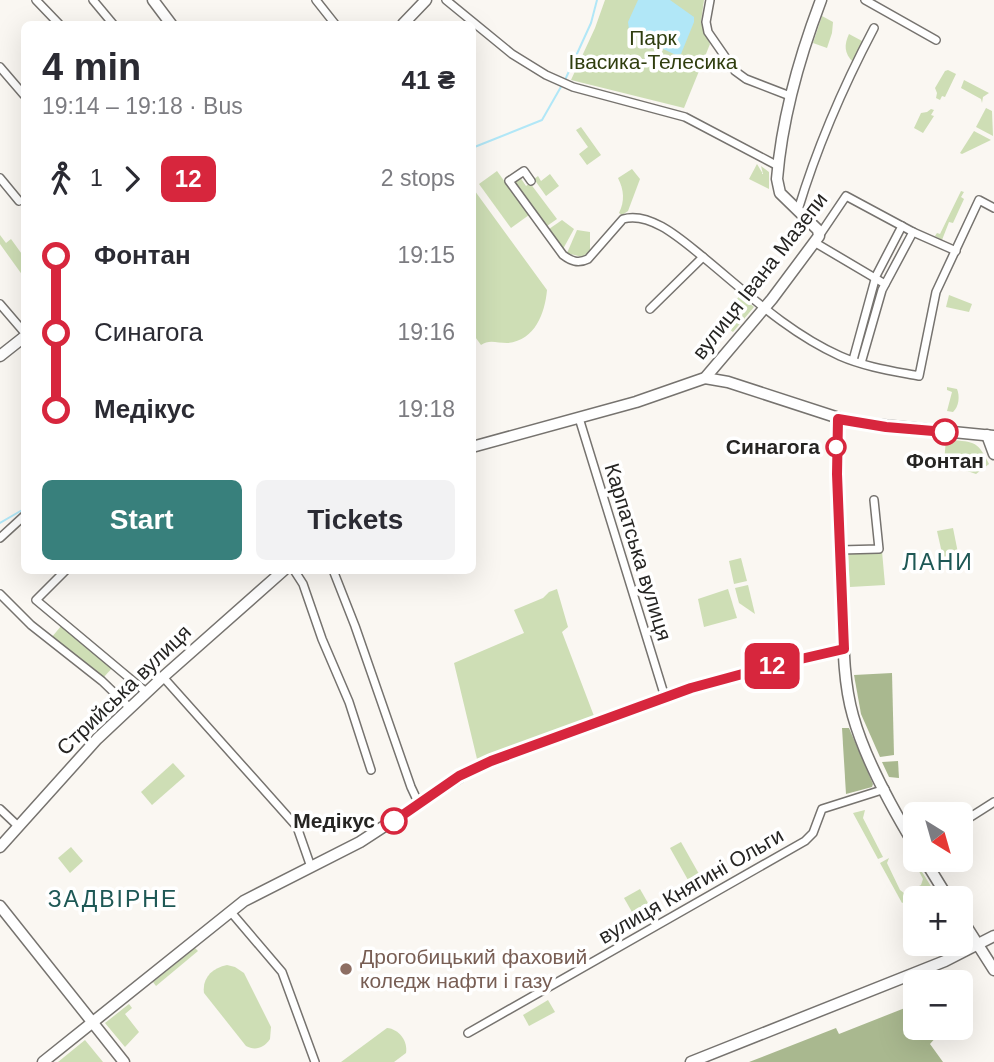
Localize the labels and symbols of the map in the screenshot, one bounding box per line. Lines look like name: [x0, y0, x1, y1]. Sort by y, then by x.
park label: Парк Івасика-Телесика: [568, 26, 738, 73]
street label: вулиця Івана Мазепи: [687, 188, 832, 363]
marker: Фонтан: [932, 419, 958, 445]
place label: Синагога: [726, 435, 820, 458]
marker: Синагога: [826, 437, 846, 457]
place label: Фонтан: [906, 449, 984, 472]
street label: Карпатська вулиця: [601, 460, 676, 643]
district label: ЛАНИ: [902, 549, 974, 575]
street label: Стрийська вулиця: [52, 620, 195, 759]
line badge: 12: [740, 643, 804, 689]
north arrow: [903, 802, 973, 872]
marker: Медікус: [381, 808, 407, 834]
place label: Медікус: [293, 809, 375, 832]
street label: вулиця Княгині Ольги: [594, 823, 787, 948]
district label: ЗАДВІРНЕ: [48, 886, 178, 912]
place label: Дрогобицький фаховий коледж нафти і газу: [360, 945, 587, 992]
marker: Дрогобицький фаховий коледж нафти і газу: [338, 961, 354, 977]

